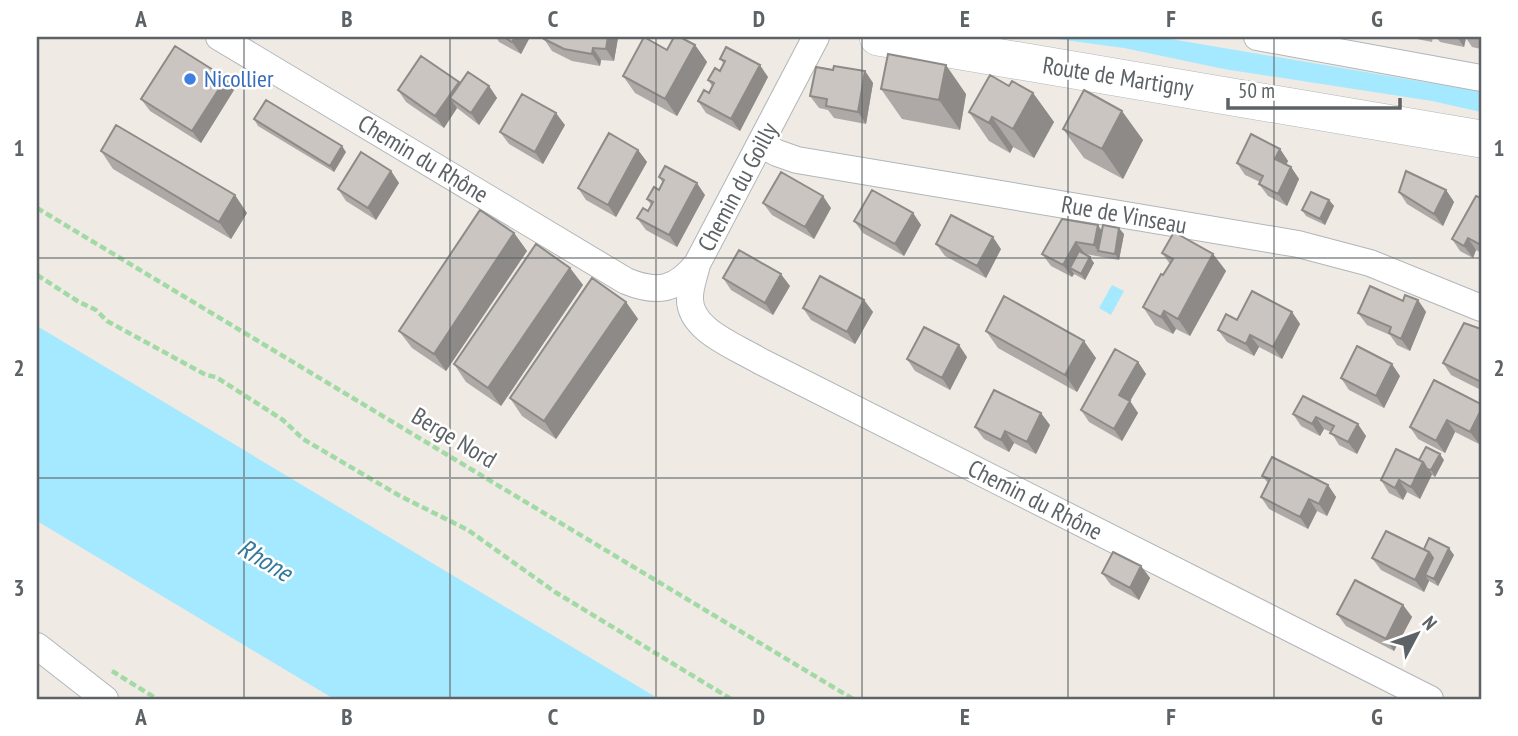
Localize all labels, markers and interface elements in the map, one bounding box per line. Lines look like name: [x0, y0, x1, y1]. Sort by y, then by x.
text: A: [134, 4, 147, 33]
text: B: [341, 4, 353, 33]
text: C: [548, 4, 559, 33]
text: D: [753, 4, 765, 33]
text: E: [960, 4, 970, 33]
text: F: [1166, 4, 1176, 33]
text: G: [1371, 4, 1383, 33]
street label: Route de Martigny: [1041, 49, 1196, 104]
place label: Nicollier: [204, 63, 274, 94]
scale bar: [1228, 66, 1399, 110]
marker: Nicollier: [182, 71, 198, 87]
text: 50 m: [1238, 77, 1275, 104]
street label: Chemin du Rhône: [352, 108, 494, 210]
street label: Chemin du Goilly: [691, 117, 784, 256]
text: 1: [14, 133, 25, 162]
text: 1: [1494, 133, 1505, 162]
street label: Rue de Vinseau: [1059, 188, 1189, 241]
text: 2: [14, 353, 25, 382]
text: 2: [1494, 353, 1505, 382]
street label: Berge Nord: [406, 400, 502, 475]
street label: Chemin du Rhône: [963, 452, 1108, 547]
water label: Rhone: [232, 531, 300, 590]
text: 3: [14, 573, 25, 602]
text: 3: [1494, 573, 1505, 602]
north arrow: [1382, 600, 1452, 670]
text: N: [1417, 611, 1442, 635]
text: A: [134, 702, 147, 731]
text: B: [341, 702, 353, 731]
text: C: [548, 702, 559, 731]
text: D: [753, 702, 765, 731]
text: E: [960, 702, 970, 731]
text: F: [1166, 702, 1176, 731]
text: G: [1371, 702, 1383, 731]

